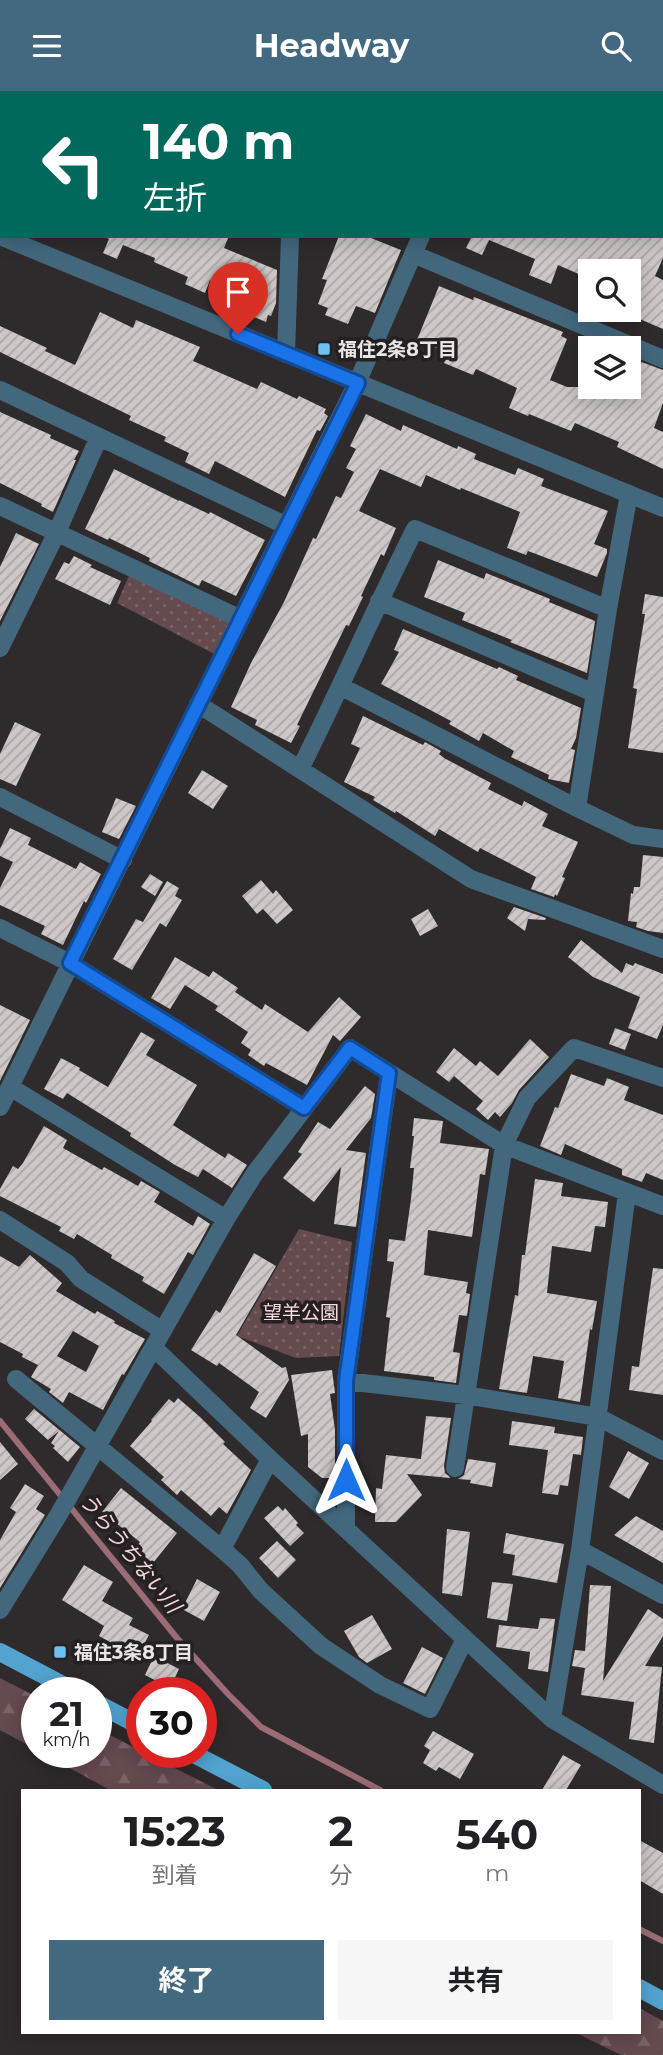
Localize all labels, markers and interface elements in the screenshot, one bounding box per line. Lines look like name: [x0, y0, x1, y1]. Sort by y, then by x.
text: Headway: [254, 26, 409, 65]
icon: menu: [28, 27, 66, 65]
icon: search: [597, 27, 635, 65]
text: 140 m: [143, 112, 295, 171]
icon: left: [28, 119, 119, 210]
text: 左折: [143, 178, 207, 217]
map controls: [578, 259, 641, 399]
button: search: [578, 259, 641, 322]
pin: [208, 262, 268, 334]
icon: arrive: [219, 273, 257, 311]
button: layers: [578, 336, 641, 399]
place label: 福住2条8丁目: [338, 338, 457, 361]
marker: 福住2条8丁目: [316, 341, 332, 357]
park label: 望羊公園: [263, 1301, 339, 1324]
position arrow: [309, 1443, 383, 1517]
water label: うらうちない川: [74, 1488, 188, 1619]
place label: 福住3条8丁目: [74, 1641, 193, 1664]
marker: 福住3条8丁目: [52, 1644, 68, 1660]
speed limit sign: 30: [126, 1677, 217, 1768]
text: 21: [49, 1692, 84, 1735]
text: km/h: [42, 1729, 91, 1751]
text: 15:23: [124, 1805, 226, 1857]
text: 2: [328, 1805, 353, 1857]
text: 540: [456, 1808, 538, 1860]
text: m: [485, 1859, 509, 1887]
text: 到着: [152, 1861, 198, 1889]
text: 分: [329, 1861, 352, 1889]
button: 終了: [49, 1940, 324, 2020]
button: 共有: [338, 1940, 613, 2020]

